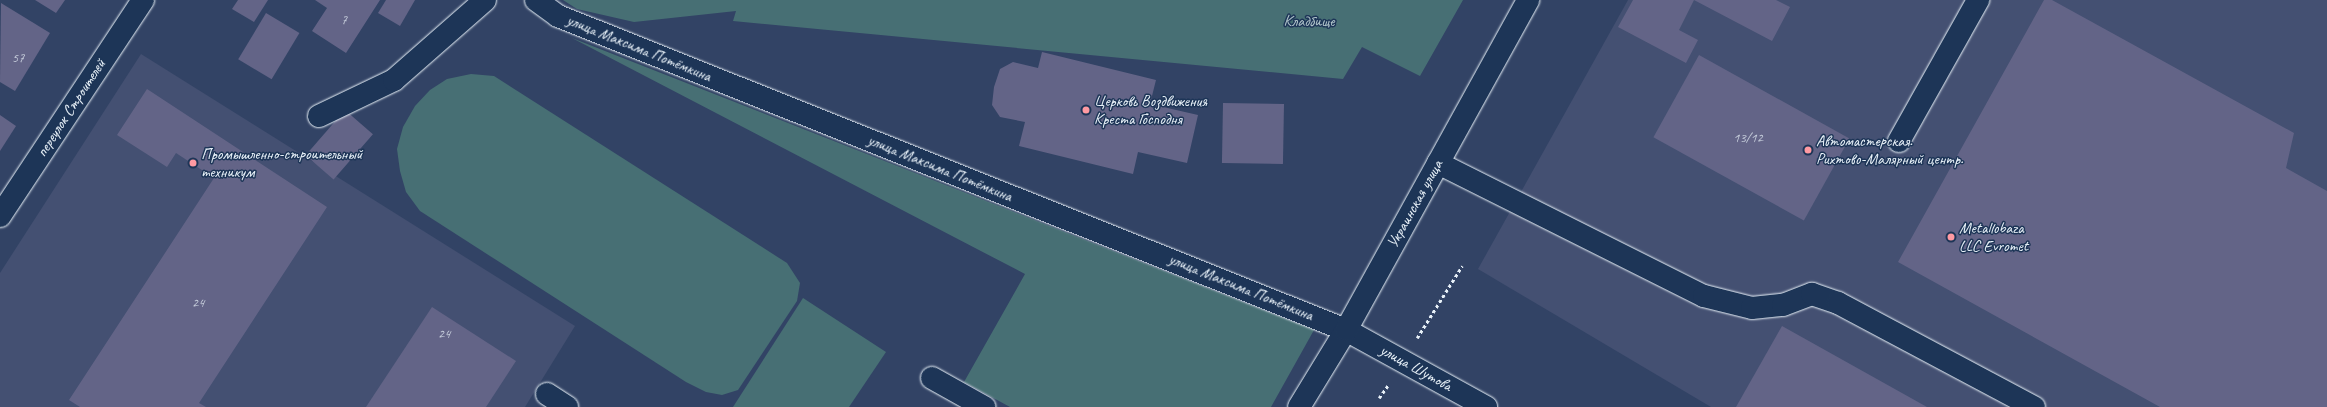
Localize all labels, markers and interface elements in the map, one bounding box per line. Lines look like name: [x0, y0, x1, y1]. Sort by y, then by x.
street label: улица Максима Потёмкина: [565, 11, 713, 85]
park label: Кладбище: [1284, 11, 1334, 31]
house number: 7: [341, 12, 347, 28]
house number: 57: [12, 50, 24, 66]
street label: переулок Строителей: [32, 55, 110, 161]
place label: Церковь Воздвижения Креста Господня: [1094, 91, 1208, 129]
marker: Церковь Воздвижения Креста Господня: [1081, 105, 1091, 115]
house number: 13/12: [1733, 130, 1763, 146]
street label: улица Максима Потёмкина: [866, 131, 1014, 205]
place label: Автомастерская. Рихтово-Малярный центр.: [1816, 131, 1963, 169]
place label: Промышленно-строительный техникум: [201, 144, 362, 182]
marker: Автомастерская. Рихтово-Малярный центр.: [1803, 145, 1813, 155]
street label: Украинская улица: [1383, 156, 1447, 252]
marker: Промышленно-строительный техникум: [188, 158, 198, 168]
place label: Metallobaza LLC Evromet: [1959, 218, 2028, 256]
marker: Metallobaza LLC Evromet: [1946, 232, 1956, 242]
street label: улица Максима Потёмкина: [1167, 250, 1315, 324]
house number: 24: [192, 295, 204, 311]
house number: 24: [438, 326, 450, 342]
street label: улица Шутова: [1377, 341, 1455, 395]

